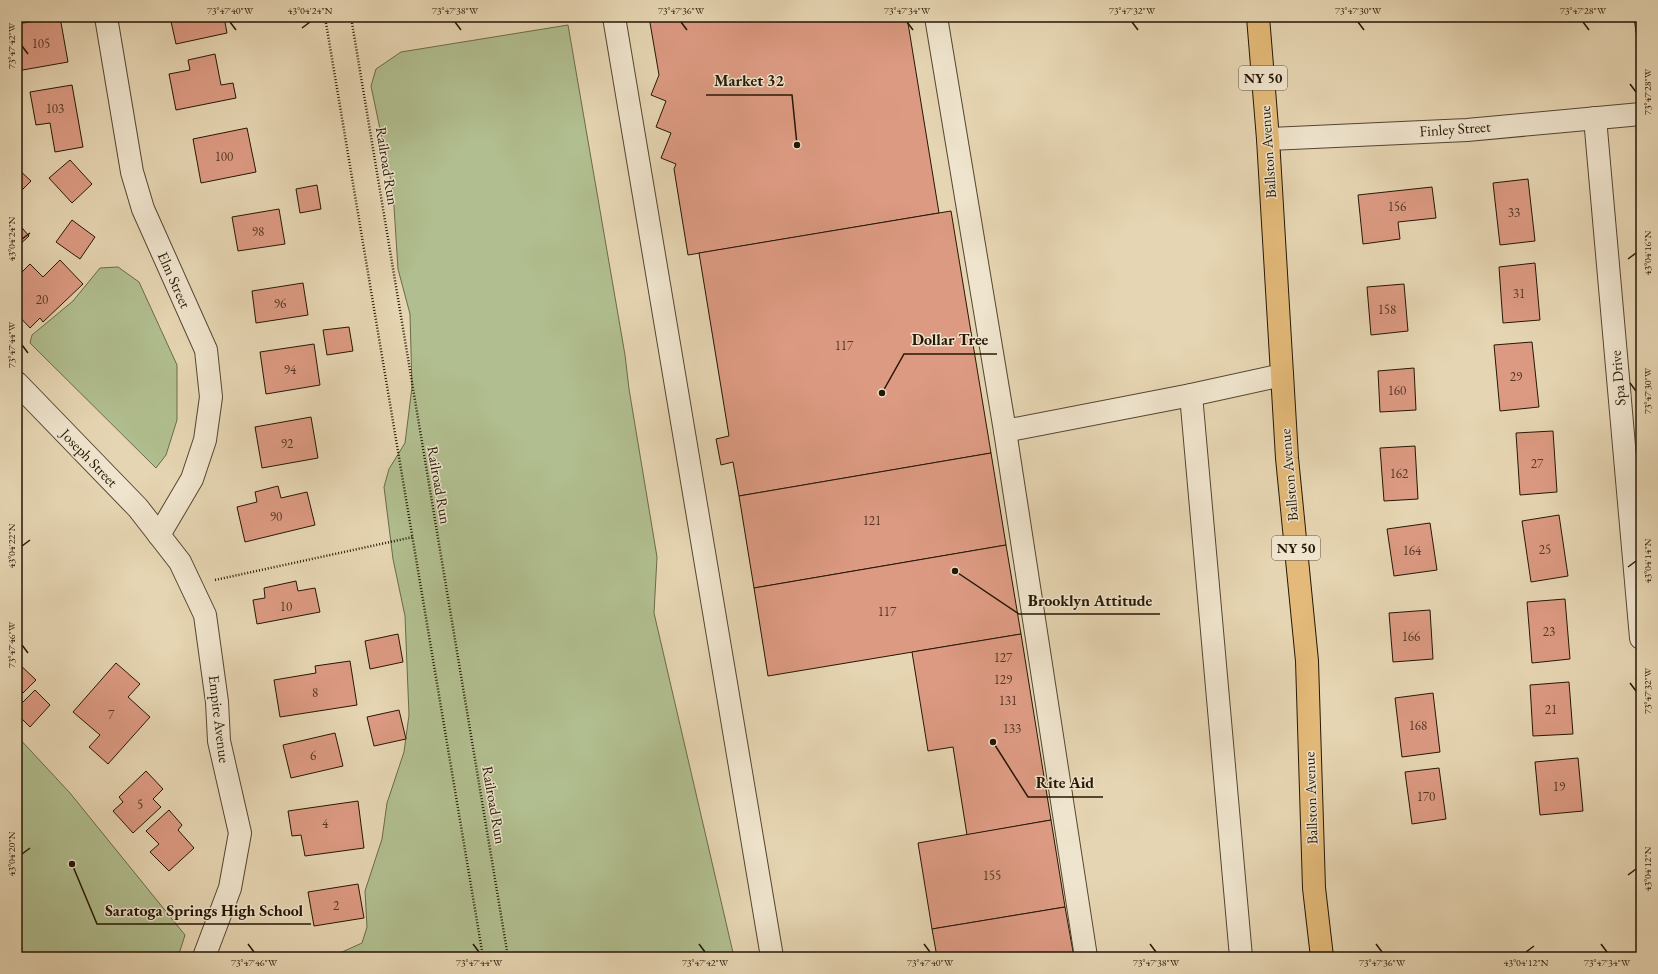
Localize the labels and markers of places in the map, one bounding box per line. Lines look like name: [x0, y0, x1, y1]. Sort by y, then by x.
callout: Market 32: [706, 67, 792, 95]
callout: Dollar Tree: [904, 326, 997, 354]
callout: Brooklyn Attitude: [1019, 586, 1160, 614]
callout: Rite Aid: [1028, 769, 1103, 797]
callout: Saratoga Springs High School: [97, 896, 311, 924]

